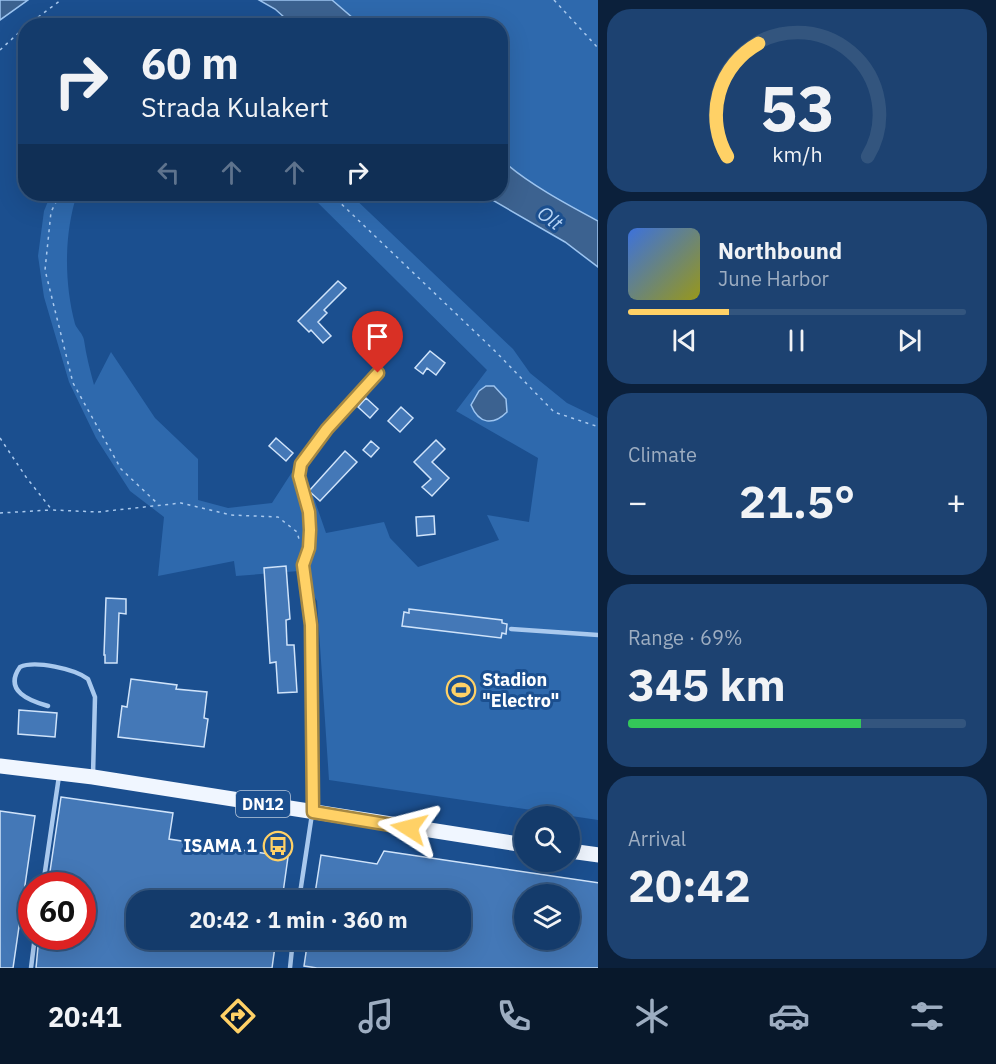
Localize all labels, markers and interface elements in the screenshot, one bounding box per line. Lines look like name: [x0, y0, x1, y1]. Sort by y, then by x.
text: 60 m: [141, 36, 239, 91]
icon: right: [42, 42, 120, 120]
text: 53: [760, 68, 834, 149]
text: Strada Kulakert: [141, 89, 329, 124]
text: km/h: [772, 141, 822, 169]
icon: left: [152, 156, 185, 189]
icon: ahead: [215, 156, 248, 189]
icon: ahead: [278, 156, 311, 189]
icon: right: [341, 156, 374, 189]
water label: Olt: [532, 199, 569, 236]
text: Northbound: [718, 236, 842, 265]
text: June Harbor: [718, 265, 829, 292]
pin: [352, 311, 403, 373]
icon: arrive: [361, 320, 394, 353]
icon: previous: [668, 324, 701, 357]
icon: pause: [780, 324, 813, 357]
icon: next: [893, 324, 926, 357]
text: Climate: [628, 441, 697, 468]
text: 21.5°: [739, 472, 855, 530]
text: −: [628, 480, 648, 523]
text: +: [946, 480, 966, 523]
text: Range · 69%: [628, 624, 743, 651]
text: 345 km: [628, 655, 786, 713]
place label: Stadion "Electro": [482, 668, 559, 712]
sports icon: Stadion "Electro": [445, 674, 477, 706]
road number: DN12: [236, 791, 290, 817]
position arrow: [377, 796, 441, 860]
map controls: [514, 806, 580, 950]
button: search: [514, 806, 580, 872]
text: Arrival: [628, 825, 686, 852]
bus stop icon: ISAMA 1: [262, 830, 294, 862]
place label: ISAMA 1: [184, 834, 257, 857]
text: 20:42: [628, 856, 751, 914]
speed limit sign: 60: [18, 872, 96, 950]
button: layers: [514, 884, 580, 950]
text: 20:42 · 1 min · 360 m: [189, 905, 408, 934]
icon: directions: [217, 995, 259, 1037]
icon: music: [355, 995, 397, 1037]
icon: phone: [493, 995, 535, 1037]
icon: climate: [631, 995, 673, 1037]
icon: car: [768, 995, 810, 1037]
icon: filters: [906, 995, 948, 1037]
text: 20:41: [48, 999, 122, 1034]

